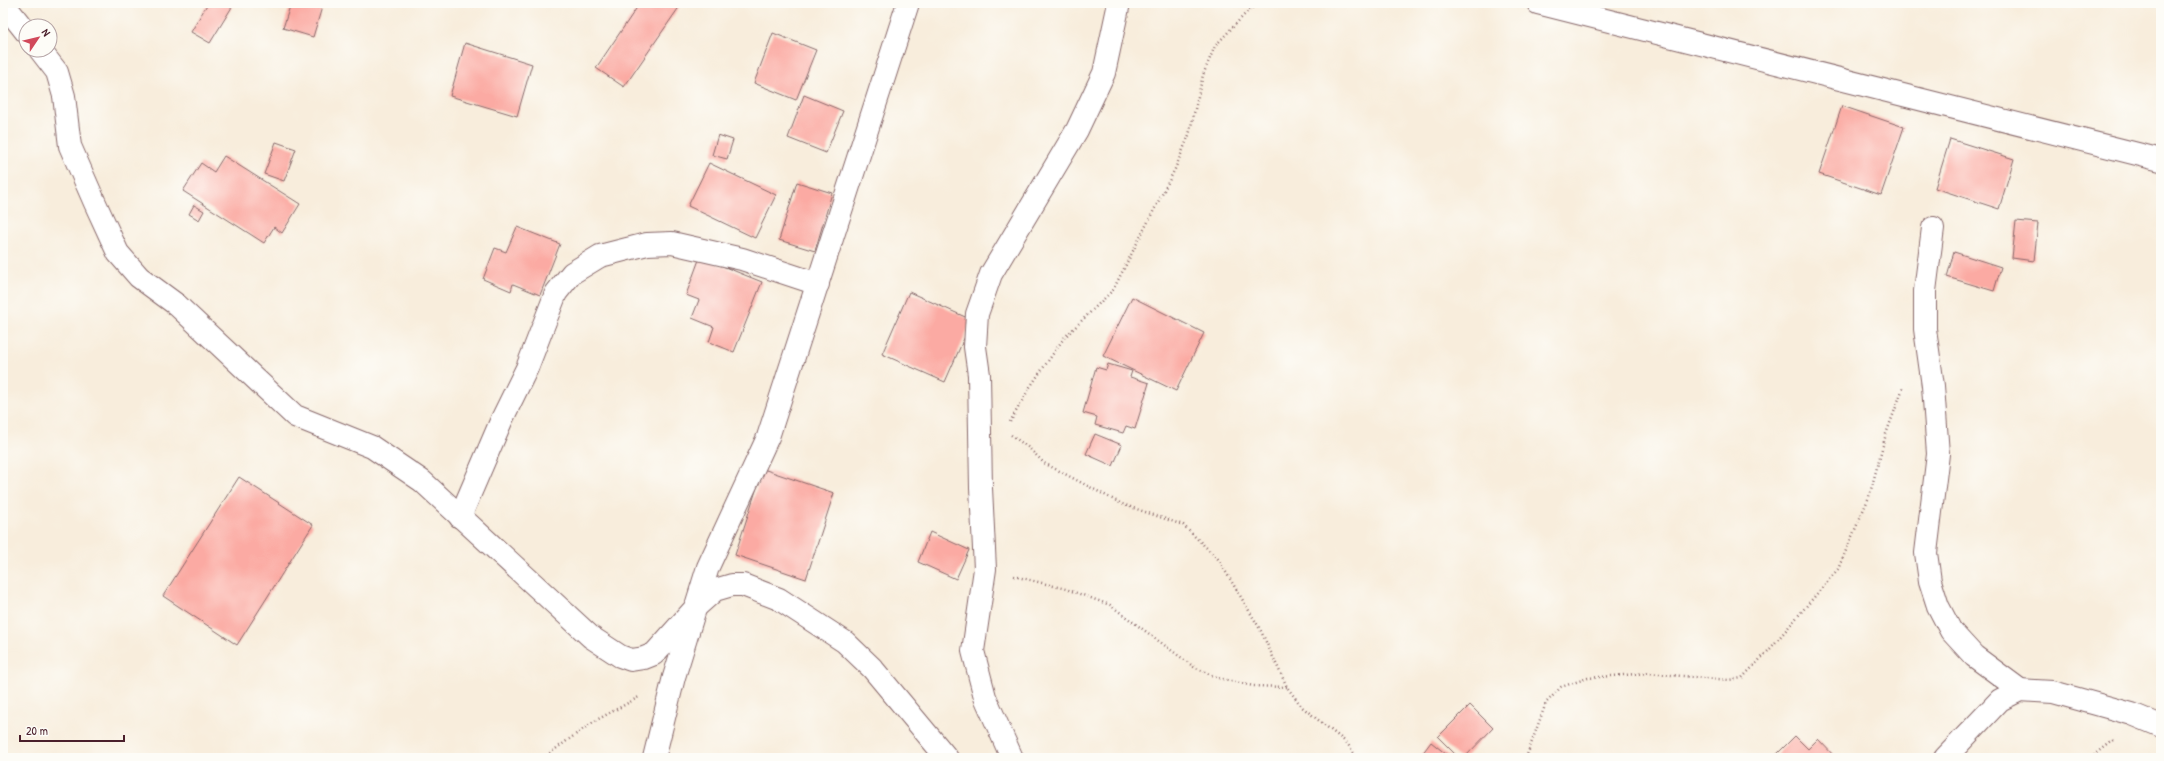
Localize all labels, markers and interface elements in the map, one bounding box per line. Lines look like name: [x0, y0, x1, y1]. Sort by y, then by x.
north arrow: [18, 18, 58, 58]
text: N: [39, 26, 54, 39]
scale bar: [20, 717, 124, 743]
text: 20 m: [26, 722, 48, 739]

